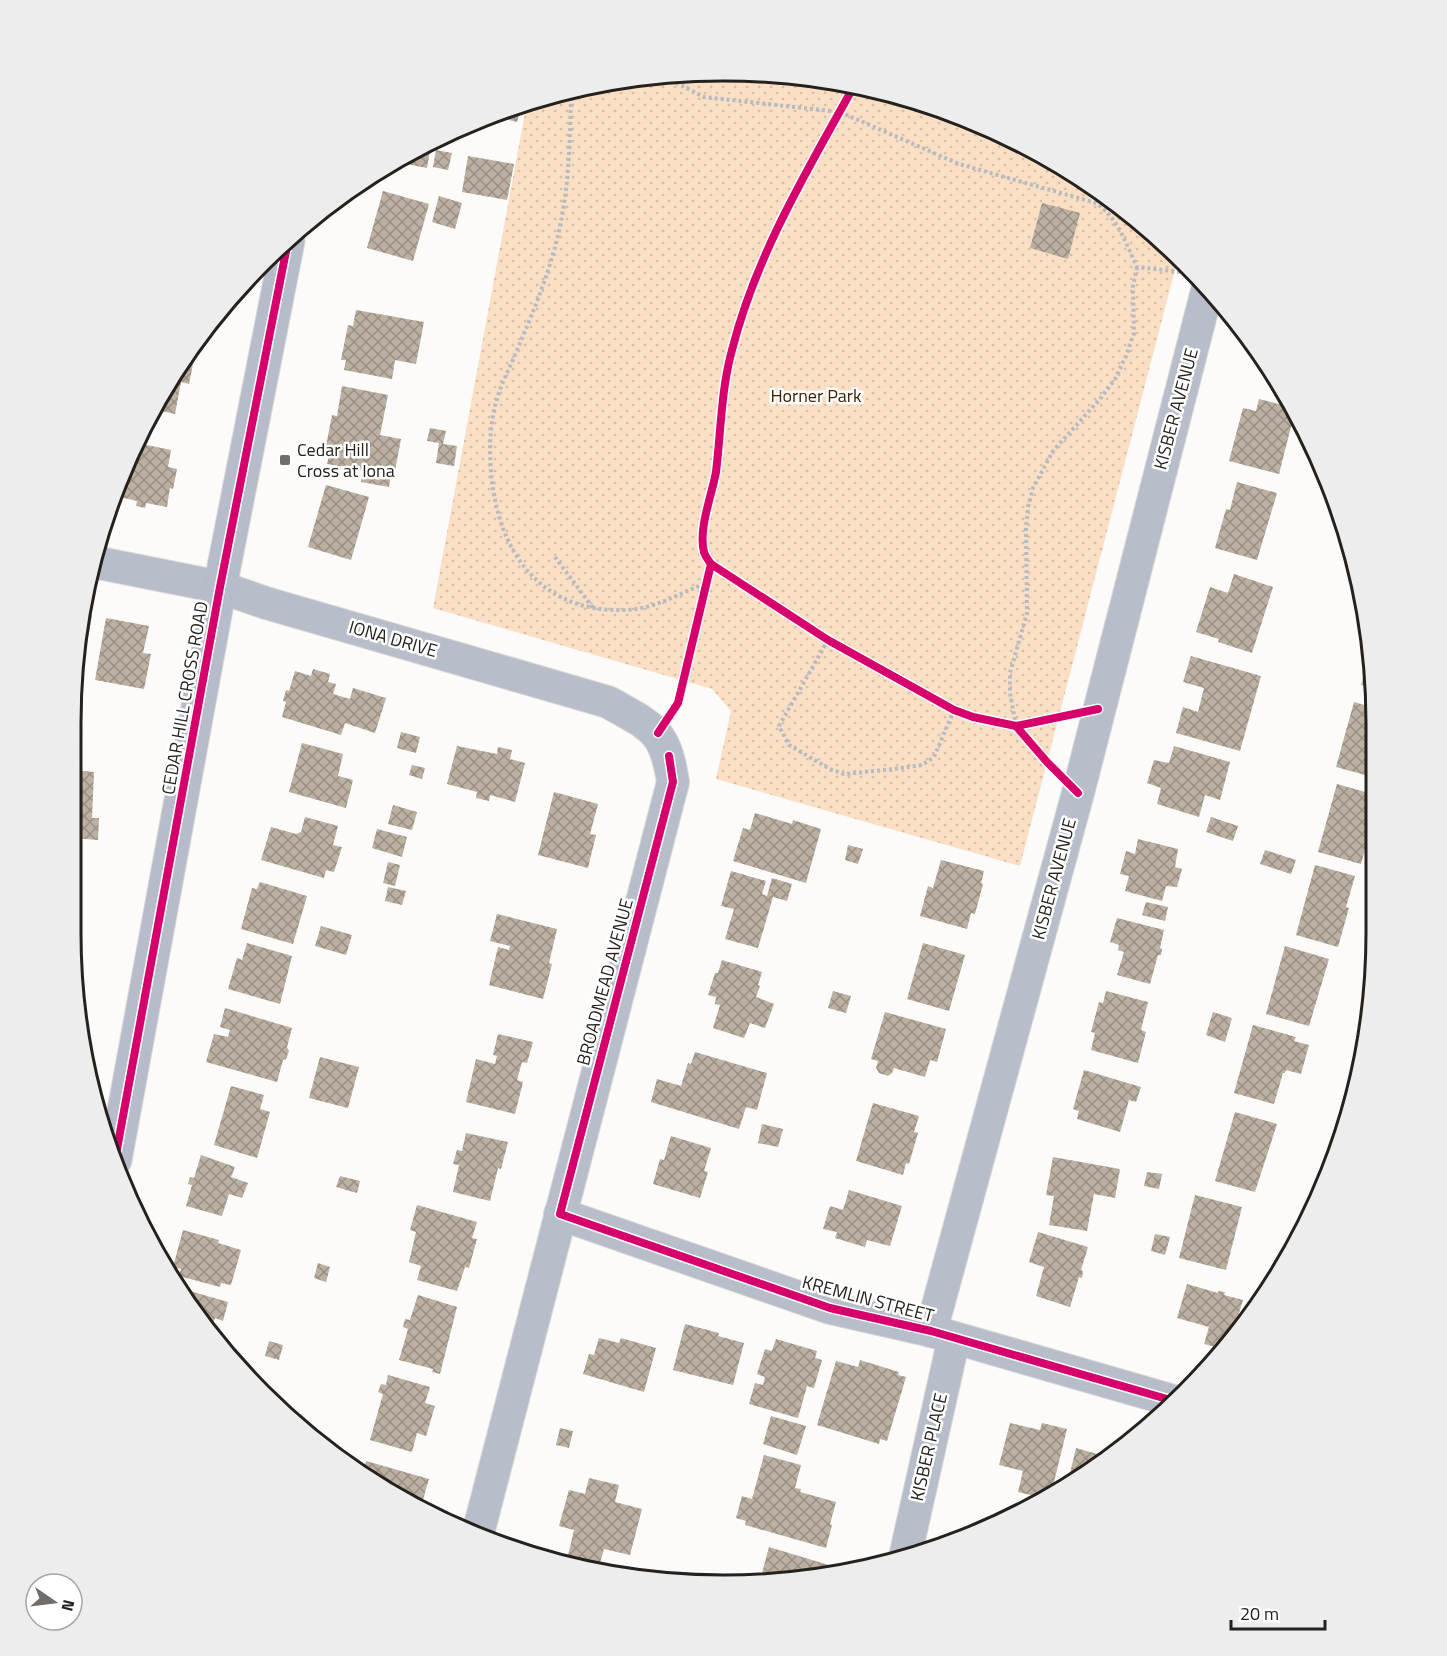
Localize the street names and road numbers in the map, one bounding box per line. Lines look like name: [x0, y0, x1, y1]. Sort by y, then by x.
street label: KISBER AVENUE: [1146, 345, 1205, 473]
street label: CEDAR HILL CROSS ROAD: [154, 599, 215, 797]
street label: IONA DRIVE: [346, 613, 440, 664]
street label: KISBER AVENUE: [1024, 815, 1083, 943]
street label: BROADMEAD AVENUE: [569, 895, 640, 1068]
street label: KREMLIN STREET: [799, 1268, 937, 1329]
street label: KISBER PLACE: [903, 1390, 954, 1504]

